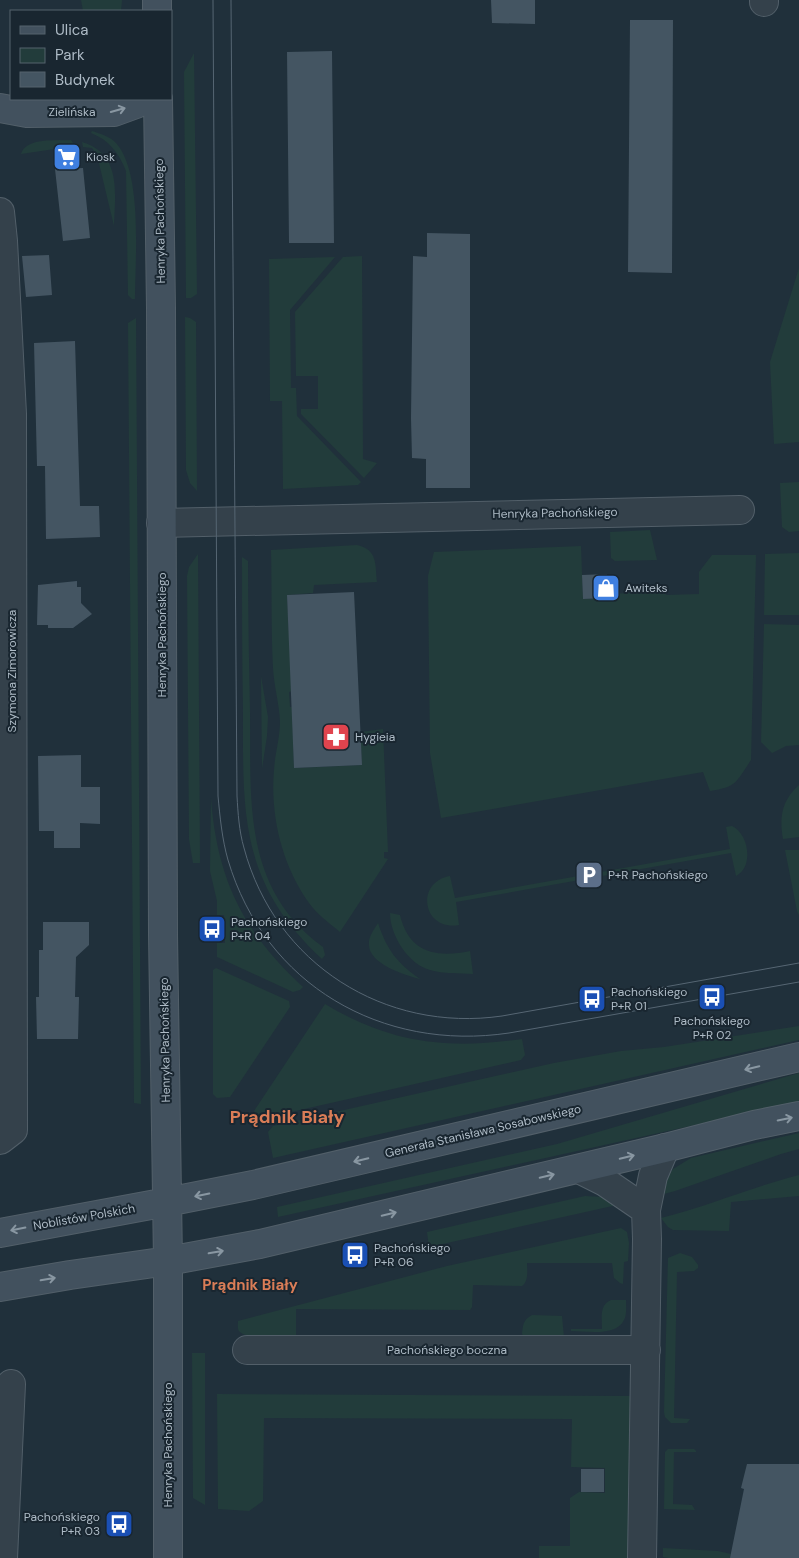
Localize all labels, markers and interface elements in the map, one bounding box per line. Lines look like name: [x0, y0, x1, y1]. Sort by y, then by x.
legend: [10, 10, 172, 100]
text: Ulica: [55, 20, 89, 40]
text: Park: [55, 45, 85, 65]
text: Budynek: [55, 70, 116, 90]
street label: Zielińska: [48, 104, 96, 120]
one-way arrow: [110, 104, 126, 114]
supermarket icon: Kiosk: [52, 142, 82, 172]
place label: Kiosk: [86, 149, 115, 165]
street label: Henryka Pachońskiego: [151, 158, 169, 284]
street label: Henryka Pachońskiego: [492, 504, 618, 522]
street label: Henryka Pachońskiego: [154, 573, 170, 698]
shop icon: Awiteks: [591, 573, 621, 603]
place label: Awiteks: [625, 580, 668, 596]
street label: Szymona Zimorowicza: [4, 610, 20, 732]
pharmacy icon: Hygieia: [321, 722, 351, 752]
place label: Hygieia: [355, 729, 395, 745]
parking icon: P+R Pachońskiego: [574, 860, 604, 890]
place label: P+R Pachońskiego: [608, 867, 708, 883]
bus stop icon: Pachońskiego P+R 04: [197, 914, 227, 944]
place label: Pachońskiego P+R 04: [231, 914, 307, 944]
street label: Henryka Pachońskiego: [156, 977, 174, 1103]
bus stop icon: Pachońskiego P+R 02: [697, 982, 727, 1012]
bus stop icon: Pachońskiego P+R 01: [577, 984, 607, 1014]
place label: Pachońskiego P+R 01: [611, 984, 687, 1014]
place label: Pachońskiego P+R 02: [674, 1013, 750, 1043]
one-way arrow: [744, 1064, 760, 1073]
street label: Generała Stanisława Sosabowskiego: [383, 1101, 583, 1161]
district label: Prądnik Biały: [230, 1105, 344, 1129]
one-way arrow: [776, 1113, 792, 1123]
one-way arrow: [618, 1152, 634, 1161]
one-way arrow: [353, 1155, 369, 1165]
one-way arrow: [538, 1171, 554, 1180]
one-way arrow: [195, 1191, 211, 1200]
street label: Noblistów Polskich: [32, 1200, 136, 1234]
one-way arrow: [380, 1209, 396, 1218]
one-way arrow: [10, 1225, 26, 1234]
bus stop icon: Pachońskiego P+R 06: [340, 1240, 370, 1270]
place label: Pachońskiego P+R 06: [374, 1240, 450, 1270]
one-way arrow: [207, 1247, 223, 1257]
one-way arrow: [40, 1274, 56, 1284]
district label: Prądnik Biały: [202, 1275, 298, 1295]
street label: Pachońskiego boczna: [387, 1342, 507, 1358]
street label: Henryka Pachońskiego: [160, 1383, 176, 1508]
place label: Pachońskiego P+R 03: [24, 1509, 100, 1539]
bus stop icon: Pachońskiego P+R 03: [104, 1509, 134, 1539]

